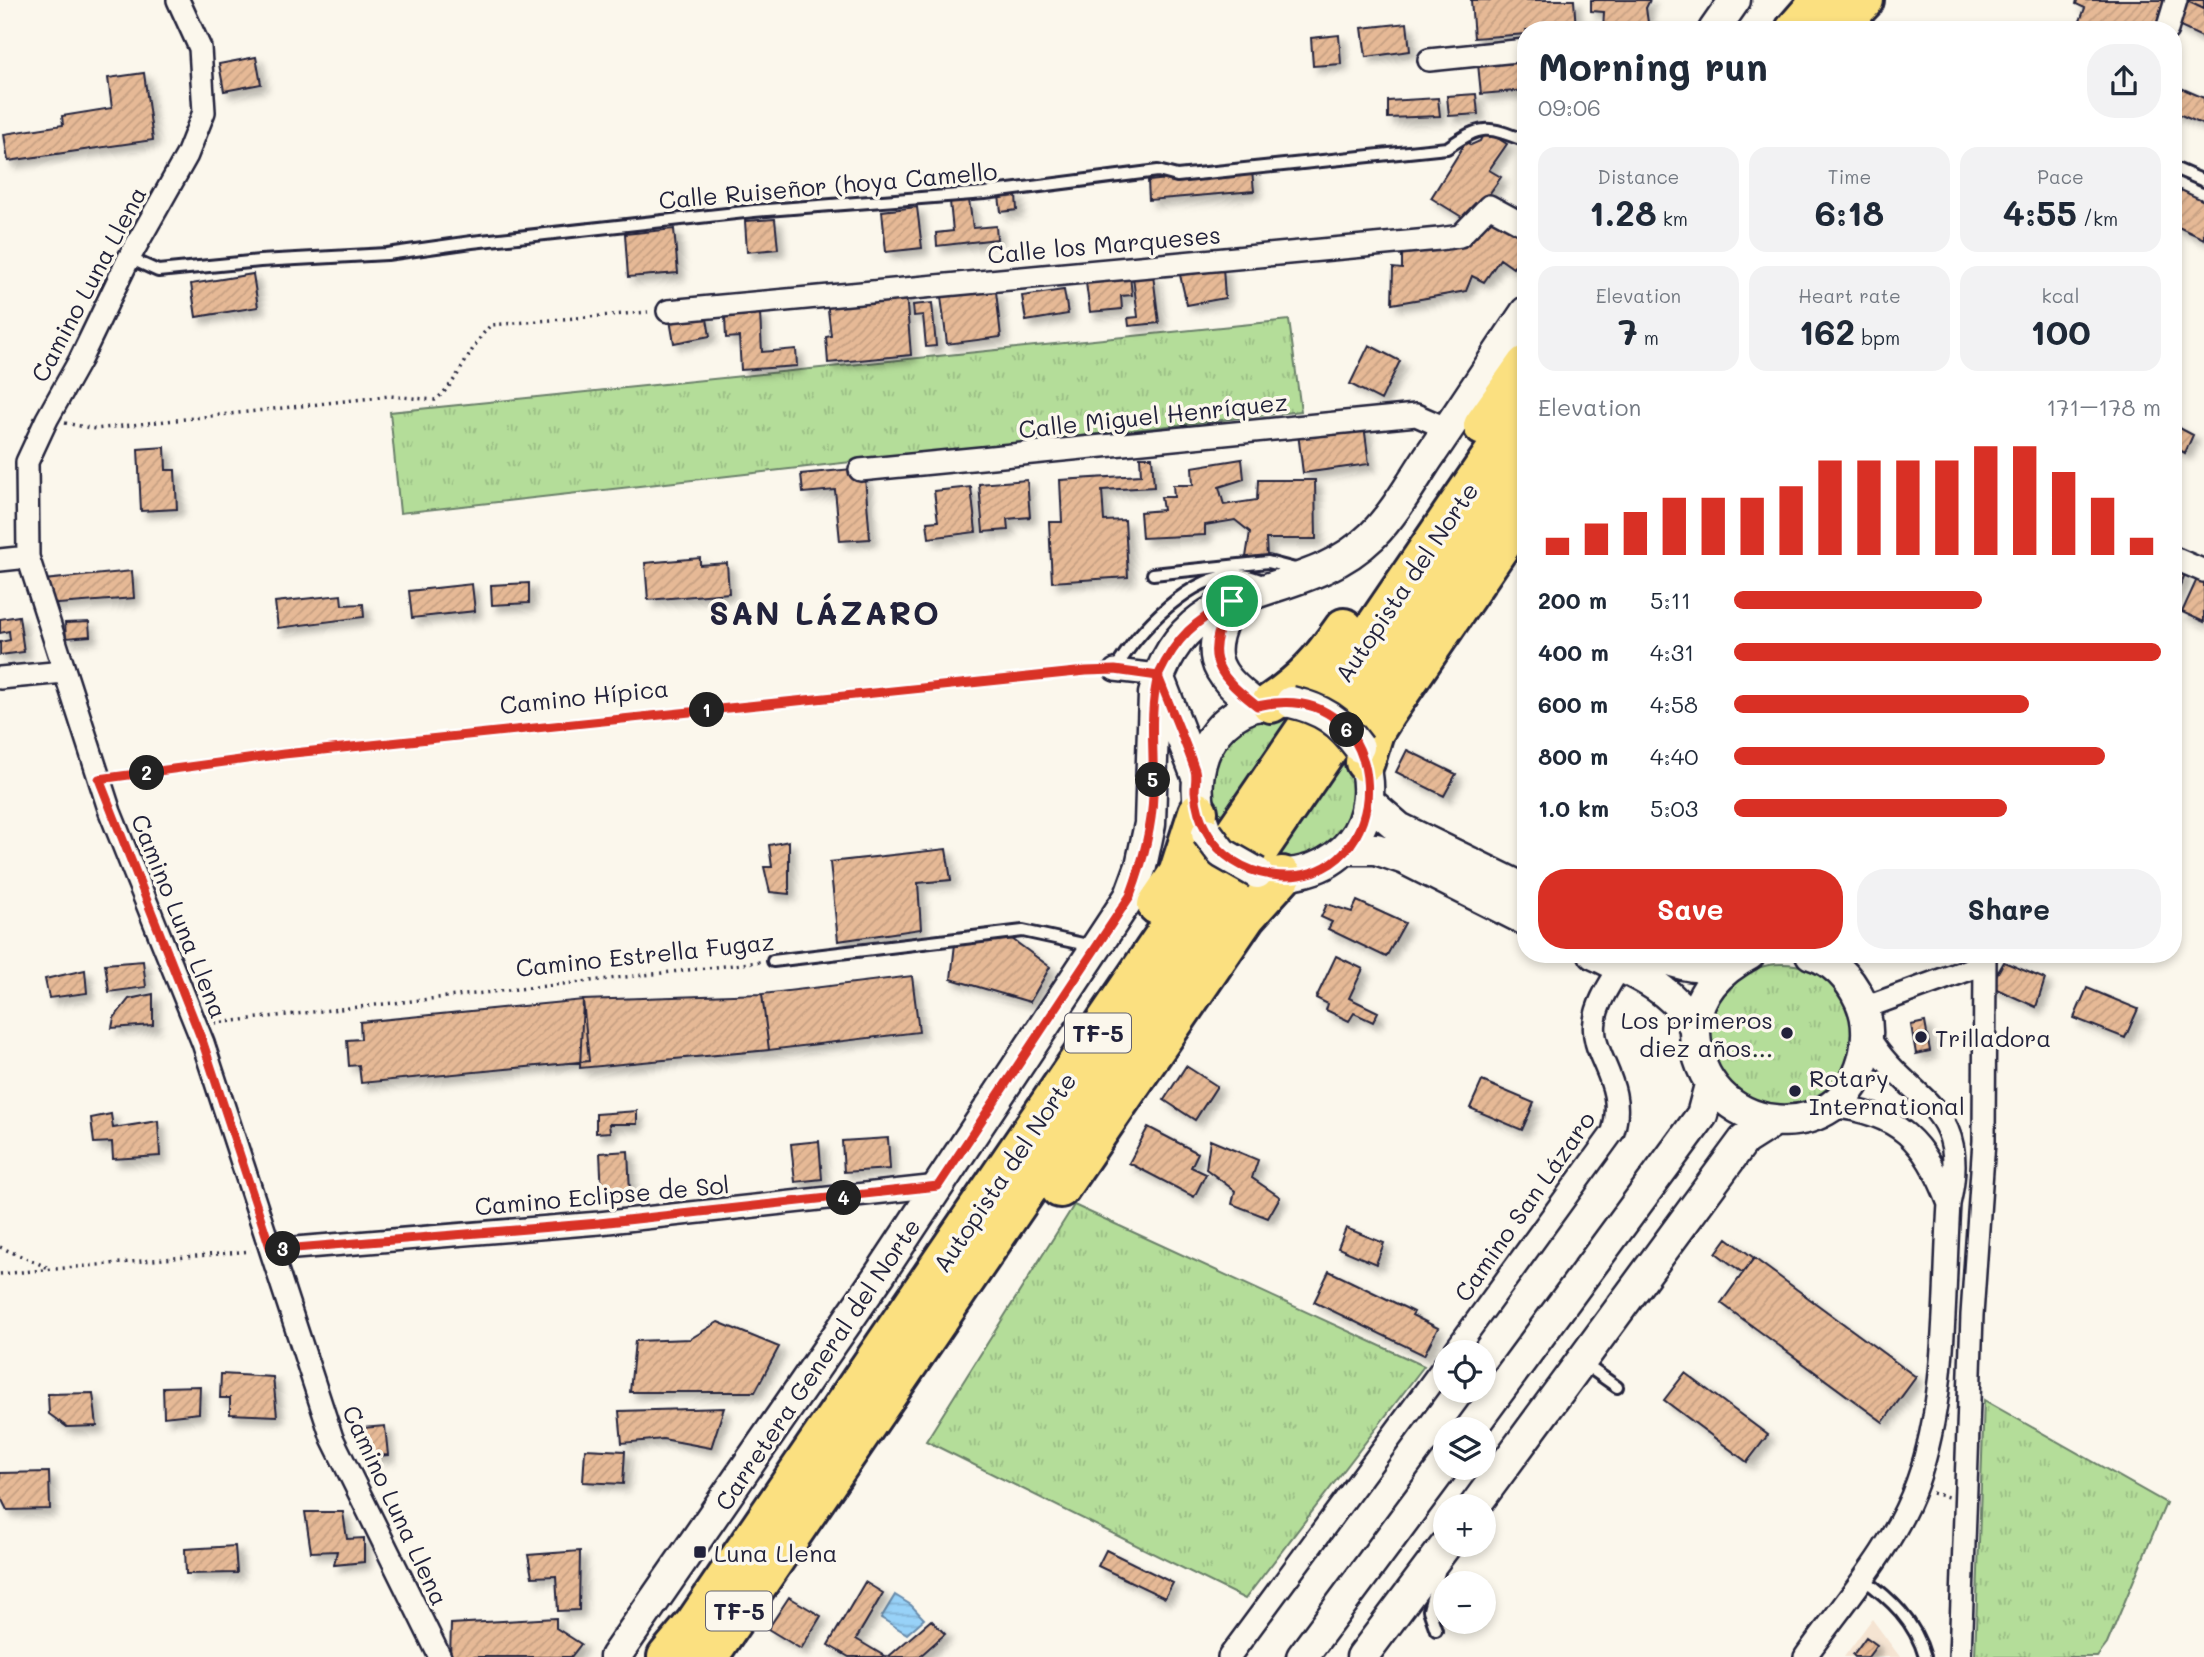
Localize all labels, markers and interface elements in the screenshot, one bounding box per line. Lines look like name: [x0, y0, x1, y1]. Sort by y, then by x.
text: Morning run: [1538, 41, 1768, 91]
button: share: [2087, 44, 2161, 118]
text: 09:06: [1538, 92, 1601, 122]
street label: Calle Ruiseñor (hoya Camello: [657, 155, 999, 215]
text: Distance: [1598, 164, 1679, 189]
text: Time: [1828, 164, 1871, 189]
text: Pace: [2037, 164, 2084, 189]
street label: Camino Luna Llena: [23, 181, 153, 387]
text: 1.28: [1589, 189, 1657, 235]
text: 6:18: [1815, 189, 1884, 235]
text: 4:55: [2003, 189, 2077, 235]
text: km: [1657, 206, 1688, 231]
text: /km: [2077, 206, 2118, 231]
street label: Calle los Marqueses: [986, 218, 1222, 270]
text: Elevation: [1596, 283, 1681, 308]
text: Heart rate: [1798, 283, 1901, 308]
text: kcal: [2042, 283, 2079, 308]
text: 7: [1618, 308, 1638, 354]
text: 162: [1799, 308, 1855, 354]
text: 100: [2030, 308, 2091, 354]
text: m: [1638, 325, 1659, 350]
text: bpm: [1855, 325, 1900, 350]
street label: Calle Miguel Henríquez: [1017, 385, 1289, 445]
text: Elevation: [1538, 392, 1641, 422]
text: 171–178 m: [2046, 392, 2161, 422]
street label: Autopista del Norte: [1328, 476, 1484, 688]
pin: [1202, 571, 1262, 631]
icon: arrive: [1213, 582, 1251, 620]
text: 200 m: [1538, 585, 1607, 615]
text: 5:11: [1650, 585, 1691, 615]
district label: SAN LÁZARO: [709, 591, 941, 633]
text: 400 m: [1538, 637, 1609, 667]
text: 4:31: [1650, 637, 1694, 667]
street label: Camino Hípica: [498, 672, 670, 720]
text: 600 m: [1538, 689, 1608, 719]
text: 4:58: [1650, 689, 1698, 719]
pin: 1: [690, 692, 724, 728]
text: 1: [702, 697, 711, 722]
pin: 6: [1330, 712, 1364, 748]
text: 6: [1341, 717, 1352, 742]
text: 800 m: [1538, 741, 1608, 771]
text: 4:40: [1650, 741, 1698, 771]
pin: 2: [130, 756, 164, 790]
text: 2: [141, 760, 152, 785]
pin: 5: [1136, 762, 1170, 798]
text: 5: [1147, 767, 1158, 792]
text: 1.0 km: [1538, 793, 1609, 823]
text: 5:03: [1650, 793, 1698, 823]
street label: Camino Luna Llena: [125, 809, 235, 1023]
button: Save: [1538, 869, 1843, 949]
button: Share: [1857, 869, 2161, 949]
street label: Camino Estrella Fugaz: [514, 925, 776, 983]
place label: Los primeros diez años...: [1621, 1004, 1773, 1063]
road number: TF-5: [1065, 1014, 1131, 1052]
place label: Trilladora: [1935, 1022, 2051, 1053]
marker: Los primeros diez años...: [1779, 1025, 1795, 1041]
marker: Trilladora: [1913, 1029, 1929, 1045]
place label: Rotary International: [1809, 1062, 1965, 1121]
street label: Autopista del Norte: [926, 1066, 1082, 1278]
marker: Rotary International: [1787, 1083, 1803, 1099]
street label: Camino San Lázaro: [1447, 1105, 1601, 1307]
street label: Camino Eclipse de Sol: [473, 1168, 731, 1222]
pin: 4: [826, 1180, 862, 1216]
text: 4: [837, 1185, 850, 1210]
street label: Carretera General del Norte: [707, 1212, 927, 1516]
pin: 3: [266, 1232, 300, 1266]
text: 3: [277, 1236, 288, 1261]
map controls: [1433, 1340, 1496, 1634]
button: locate: [1433, 1340, 1496, 1403]
street label: Camino Luna Llena: [336, 1400, 456, 1610]
button: layers: [1433, 1417, 1496, 1480]
button: +: [1433, 1494, 1496, 1557]
place label: Luna Llena: [714, 1537, 837, 1568]
marker: Luna Llena: [692, 1544, 708, 1560]
button: −: [1433, 1571, 1496, 1634]
road number: TF-5: [706, 1592, 772, 1630]

